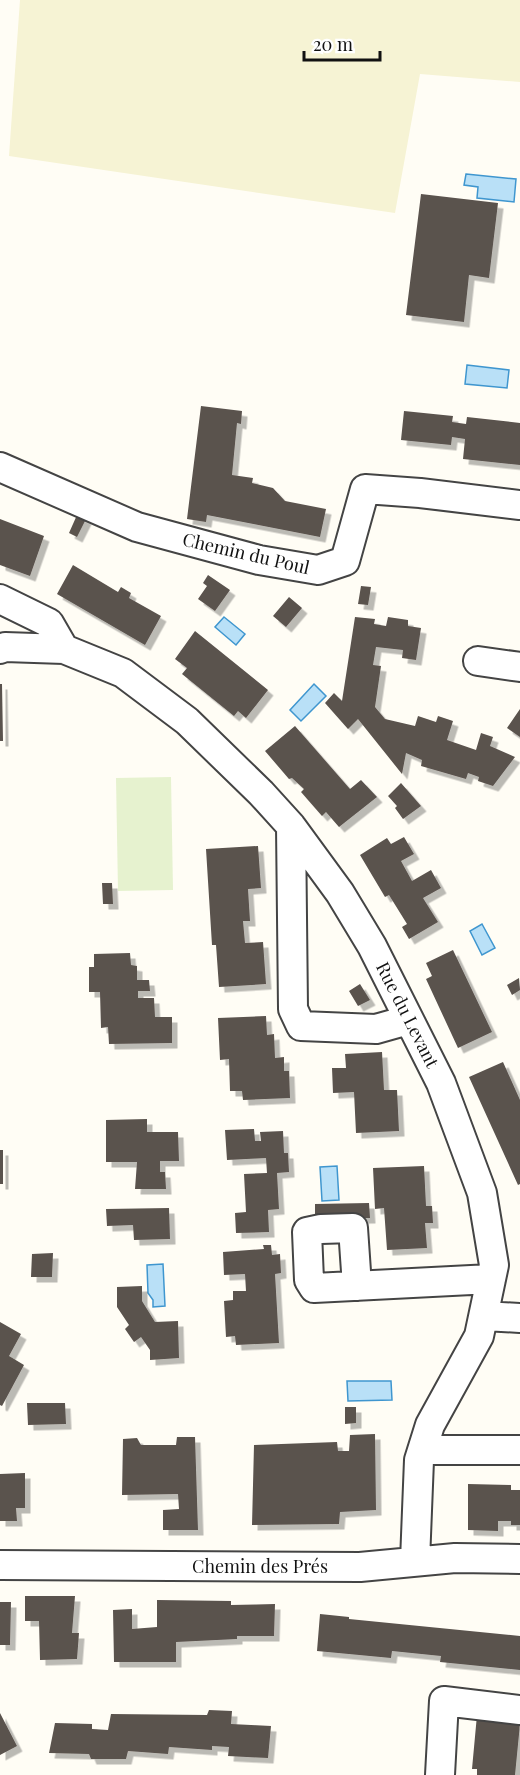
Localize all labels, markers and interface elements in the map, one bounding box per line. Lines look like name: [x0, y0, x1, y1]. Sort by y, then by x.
scale bar: [304, 24, 380, 62]
text: 20 m: [313, 32, 353, 56]
street label: Chemin du Poul: [180, 527, 312, 579]
street label: Rue du Levant: [371, 958, 445, 1072]
street label: Chemin des Prés: [192, 1554, 328, 1578]

